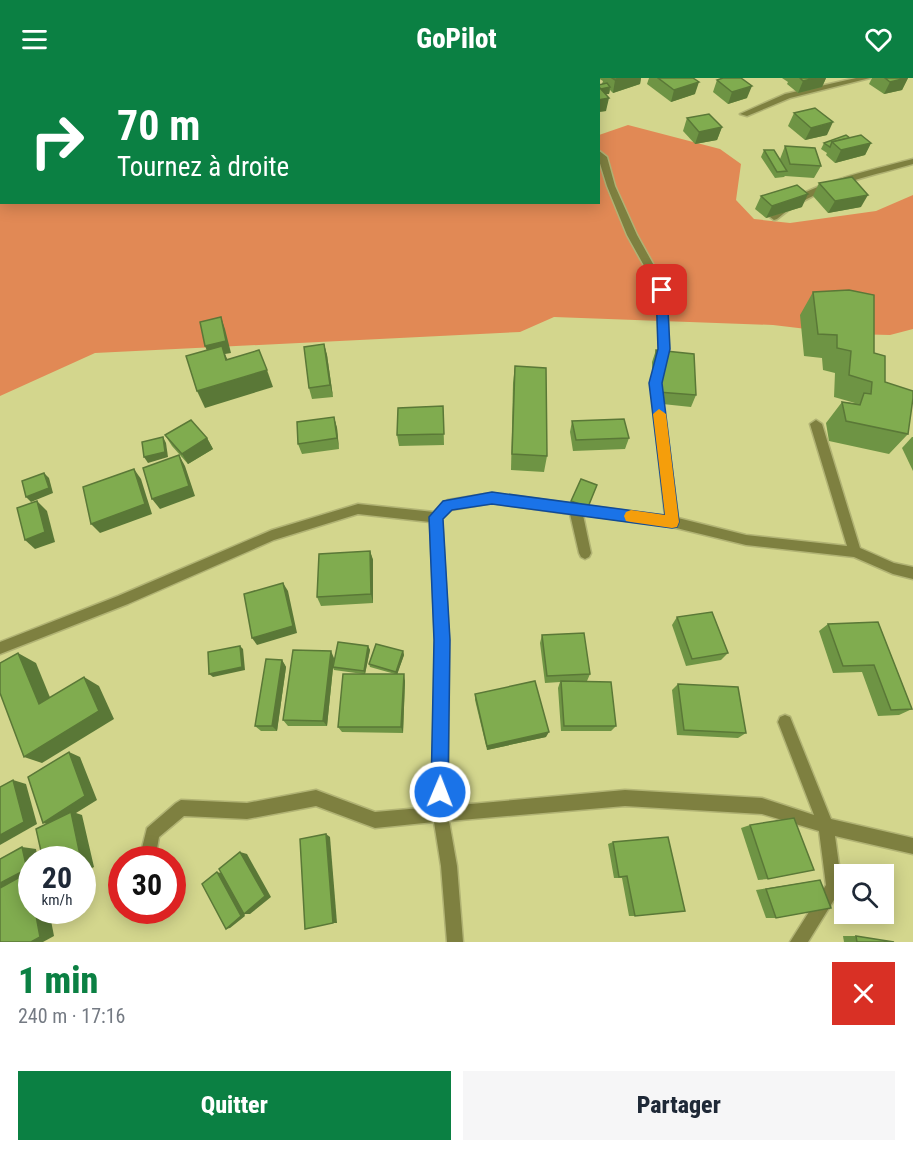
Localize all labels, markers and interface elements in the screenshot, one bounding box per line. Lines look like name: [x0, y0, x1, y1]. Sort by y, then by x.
icon: menu: [18, 23, 51, 56]
text: GoPilot: [416, 23, 497, 55]
icon: heart: [862, 23, 895, 56]
text: 70 m: [117, 101, 200, 150]
icon: right: [18, 102, 96, 180]
text: Tournez à droite: [117, 151, 289, 183]
pin: [636, 264, 687, 315]
icon: arrive: [645, 273, 678, 306]
position arrow: [408, 760, 472, 824]
speed limit sign: 30: [108, 846, 186, 924]
text: 20: [42, 860, 72, 895]
map controls: [834, 864, 894, 924]
button: search: [834, 864, 894, 924]
text: km/h: [42, 891, 72, 909]
text: 1 min: [18, 960, 98, 1002]
button: close: [832, 962, 895, 1025]
text: 240 m · 17:16: [18, 1004, 125, 1028]
button: Quitter: [18, 1071, 451, 1140]
button: Partager: [463, 1071, 895, 1140]

